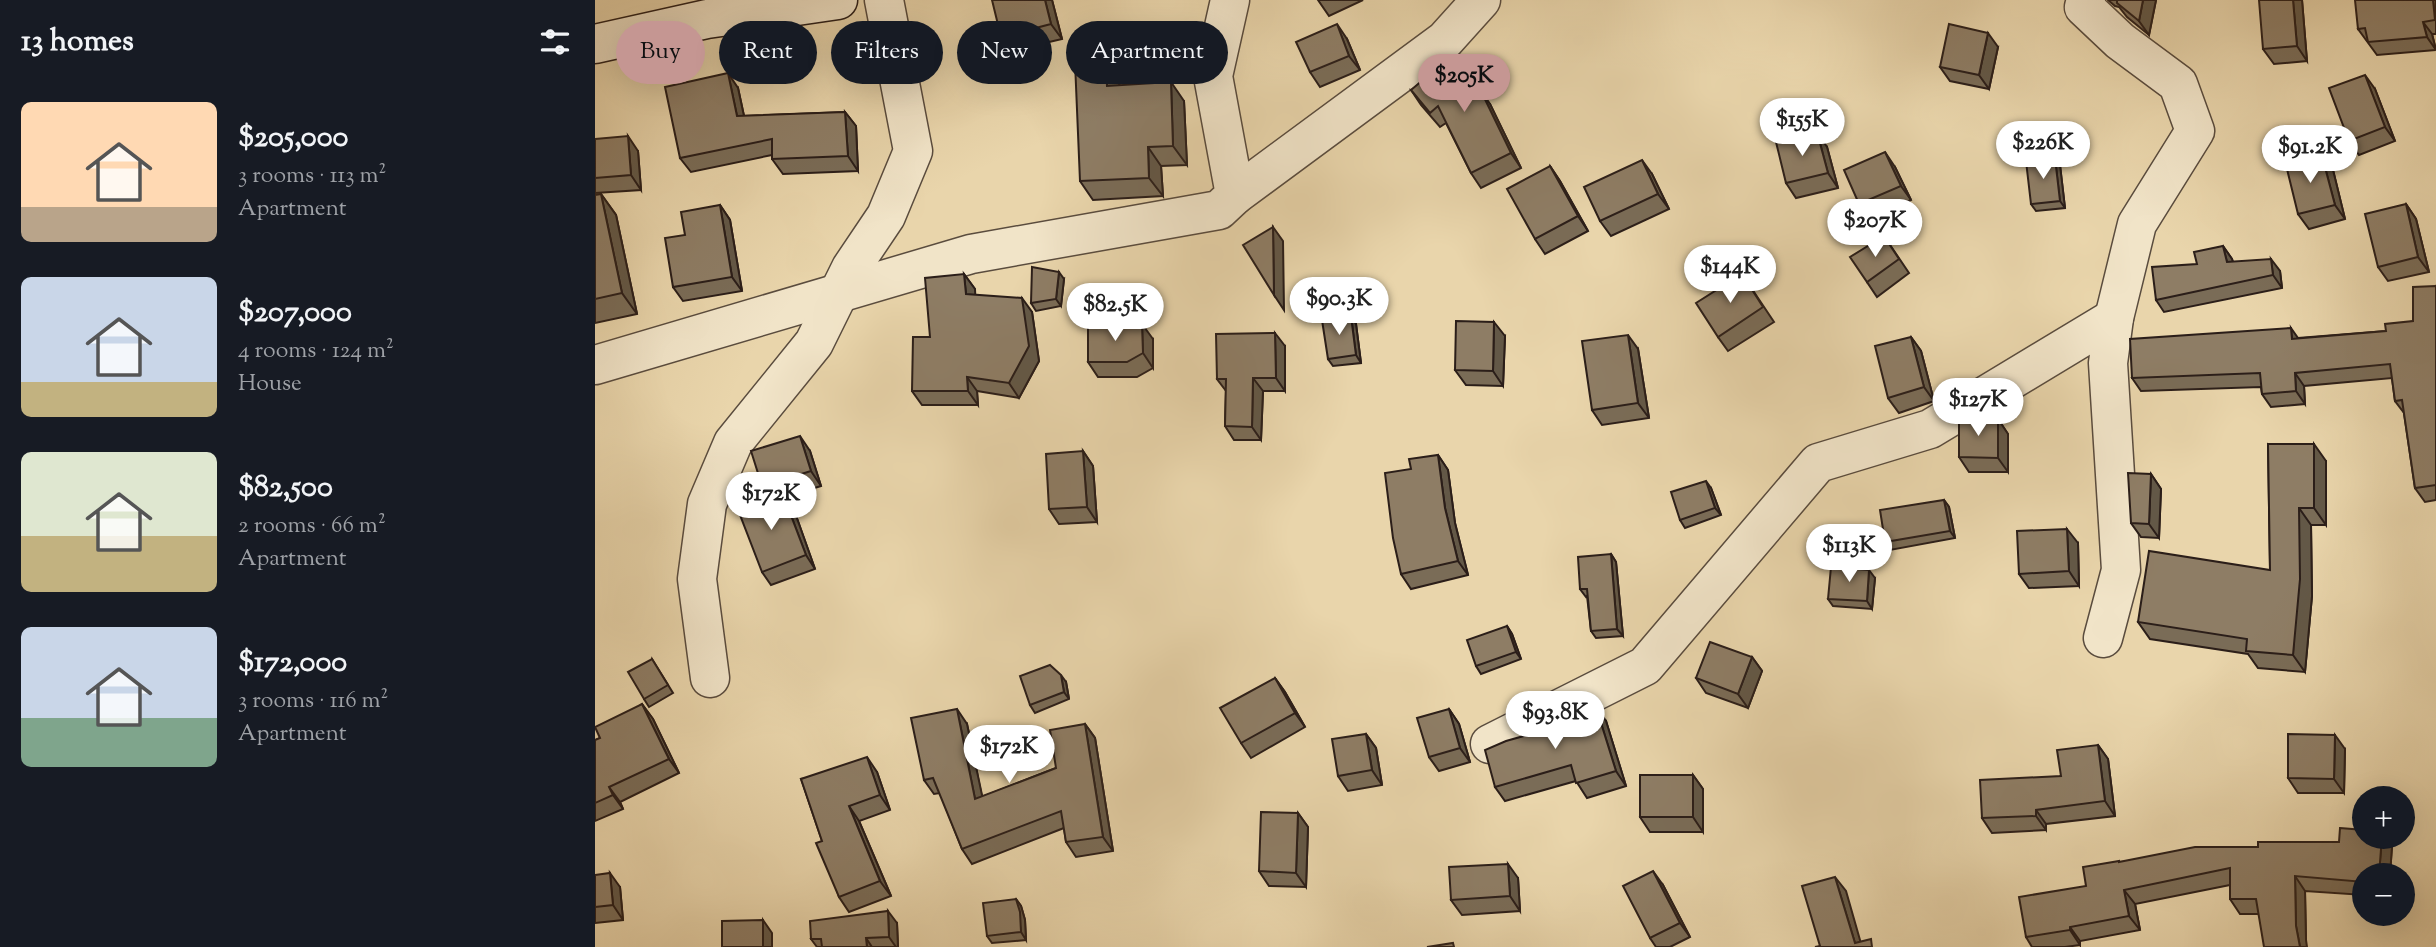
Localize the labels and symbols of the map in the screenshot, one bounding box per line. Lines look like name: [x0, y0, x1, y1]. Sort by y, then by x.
pin: $205K: [1415, 54, 1513, 114]
pin: $155K: [1753, 99, 1851, 158]
pin: $226K: [1994, 122, 2092, 181]
pin: $91.2K: [2253, 125, 2367, 185]
pin: $207K: [1826, 200, 1924, 259]
pin: $144K: [1681, 246, 1779, 305]
pin: $90.3K: [1282, 278, 1396, 337]
pin: $82.5K: [1058, 284, 1172, 343]
pin: $127K: [1929, 378, 2027, 438]
pin: $172K: [722, 472, 820, 532]
pin: $113K: [1800, 524, 1898, 584]
pin: $93.8K: [1498, 692, 1612, 751]
pin: $172K: [960, 726, 1058, 785]

